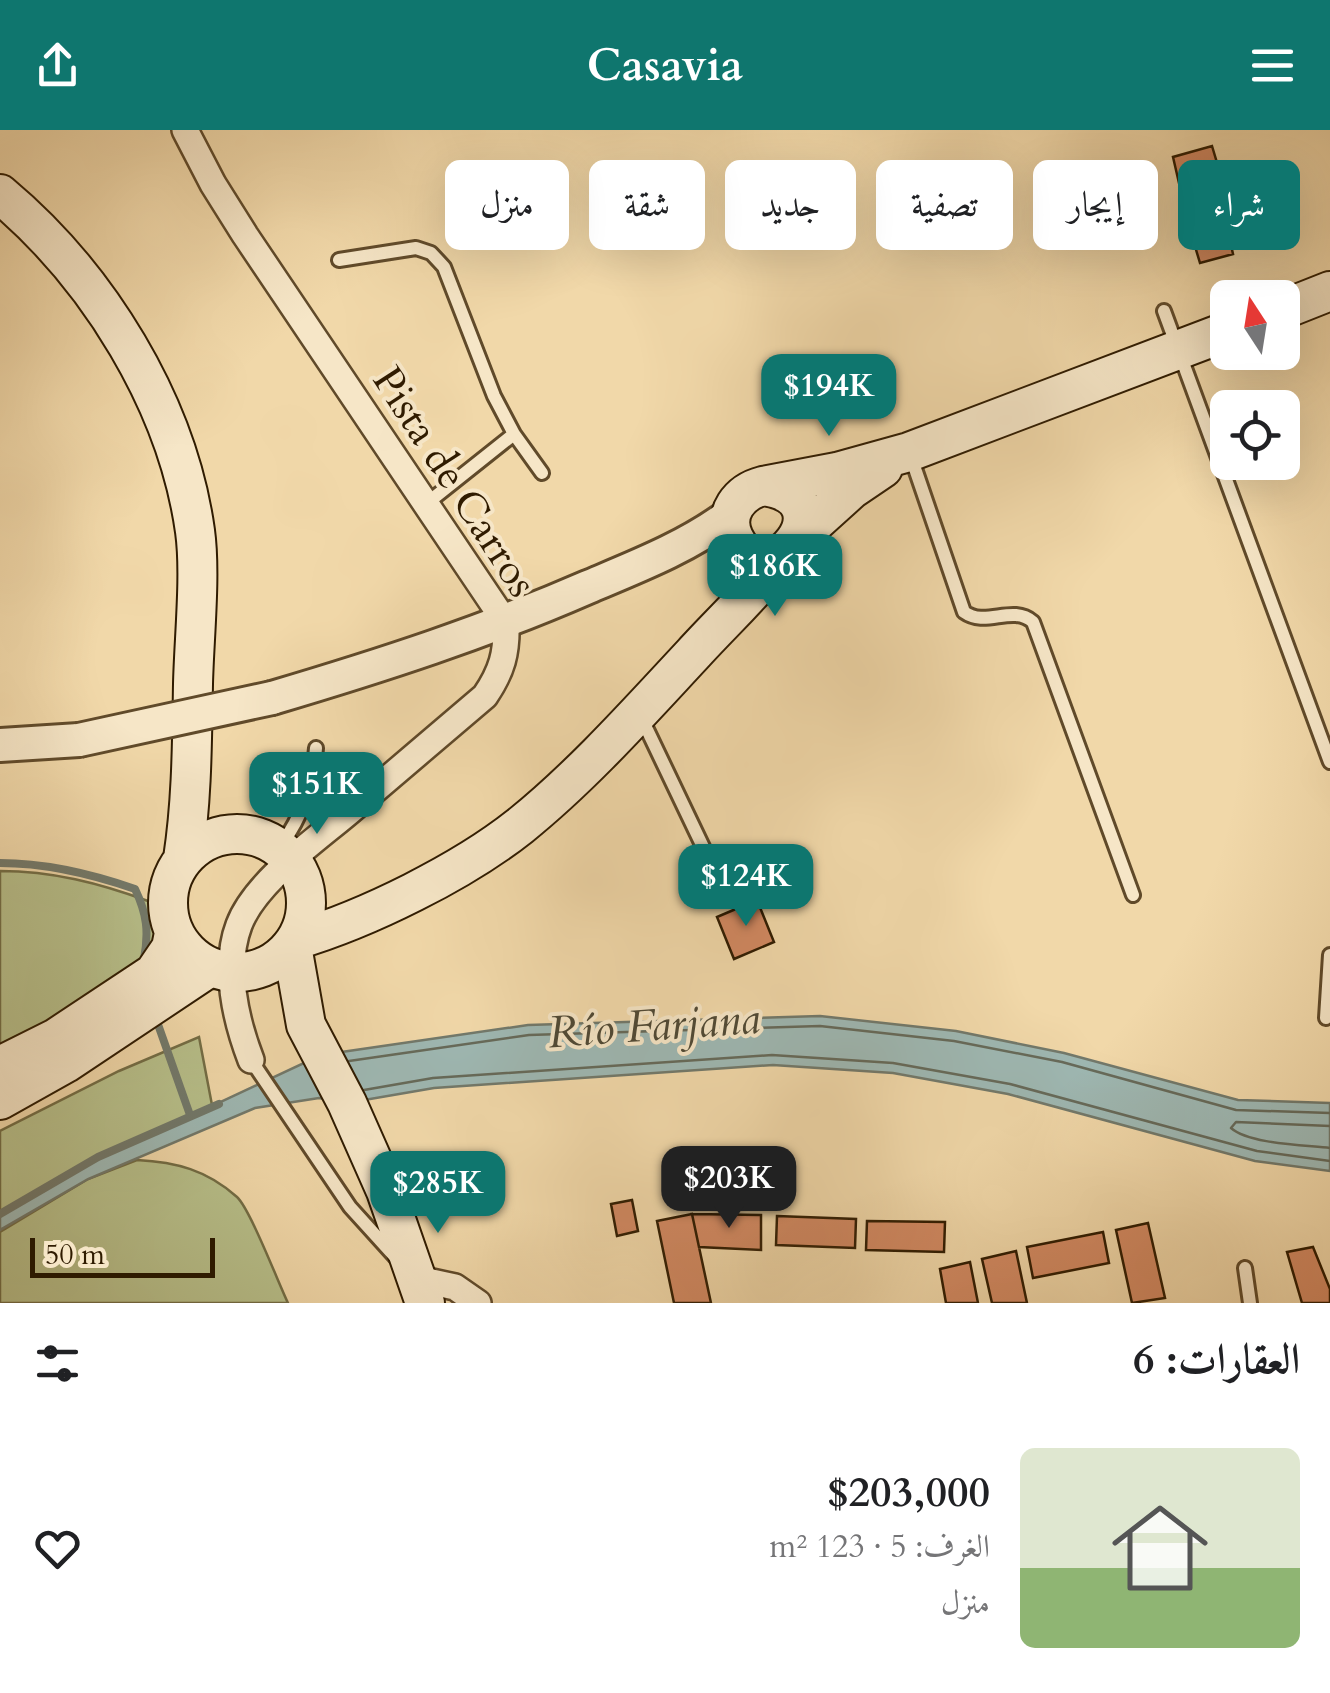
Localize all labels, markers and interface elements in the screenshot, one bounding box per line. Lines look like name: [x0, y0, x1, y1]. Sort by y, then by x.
text: Casavia: [587, 35, 743, 96]
icon: share: [30, 38, 85, 93]
icon: menu: [1245, 38, 1300, 93]
chip: منزل: [445, 160, 569, 250]
chip: شقة: [589, 160, 705, 250]
chip: جديد: [725, 160, 856, 250]
chip: تصفية: [876, 160, 1013, 250]
chip: إيجار: [1033, 160, 1158, 250]
chip: شراء: [1178, 160, 1300, 250]
north arrow: [1210, 280, 1300, 370]
map controls: [1210, 280, 1300, 480]
pin: $194K: [759, 354, 899, 439]
street label: Pista de Carros: [359, 356, 550, 608]
text: $194K: [783, 364, 875, 408]
button: locate: [1210, 390, 1300, 480]
pin: $186K: [705, 534, 845, 619]
text: $186K: [729, 544, 821, 588]
pin: $151K: [247, 752, 387, 837]
text: $151K: [271, 762, 363, 806]
pin: $124K: [676, 844, 816, 929]
text: $124K: [700, 854, 792, 898]
water label: Río Farjana: [546, 988, 762, 1063]
pin: $203K: [659, 1146, 799, 1231]
pin: $285K: [368, 1151, 508, 1236]
text: $203K: [683, 1156, 775, 1200]
text: $285K: [392, 1161, 484, 1205]
scale bar: [30, 1233, 215, 1278]
text: 50 m: [45, 1236, 105, 1274]
text: العقارات: 6: [1133, 1331, 1300, 1388]
icon: filters: [30, 1336, 85, 1391]
text: $203,000: [827, 1464, 990, 1521]
icon: home: [1100, 1488, 1220, 1608]
icon: heart: [30, 1521, 85, 1576]
text: الغرف: 5 · 123 m²: [769, 1525, 990, 1569]
text: منزل: [941, 1581, 990, 1625]

